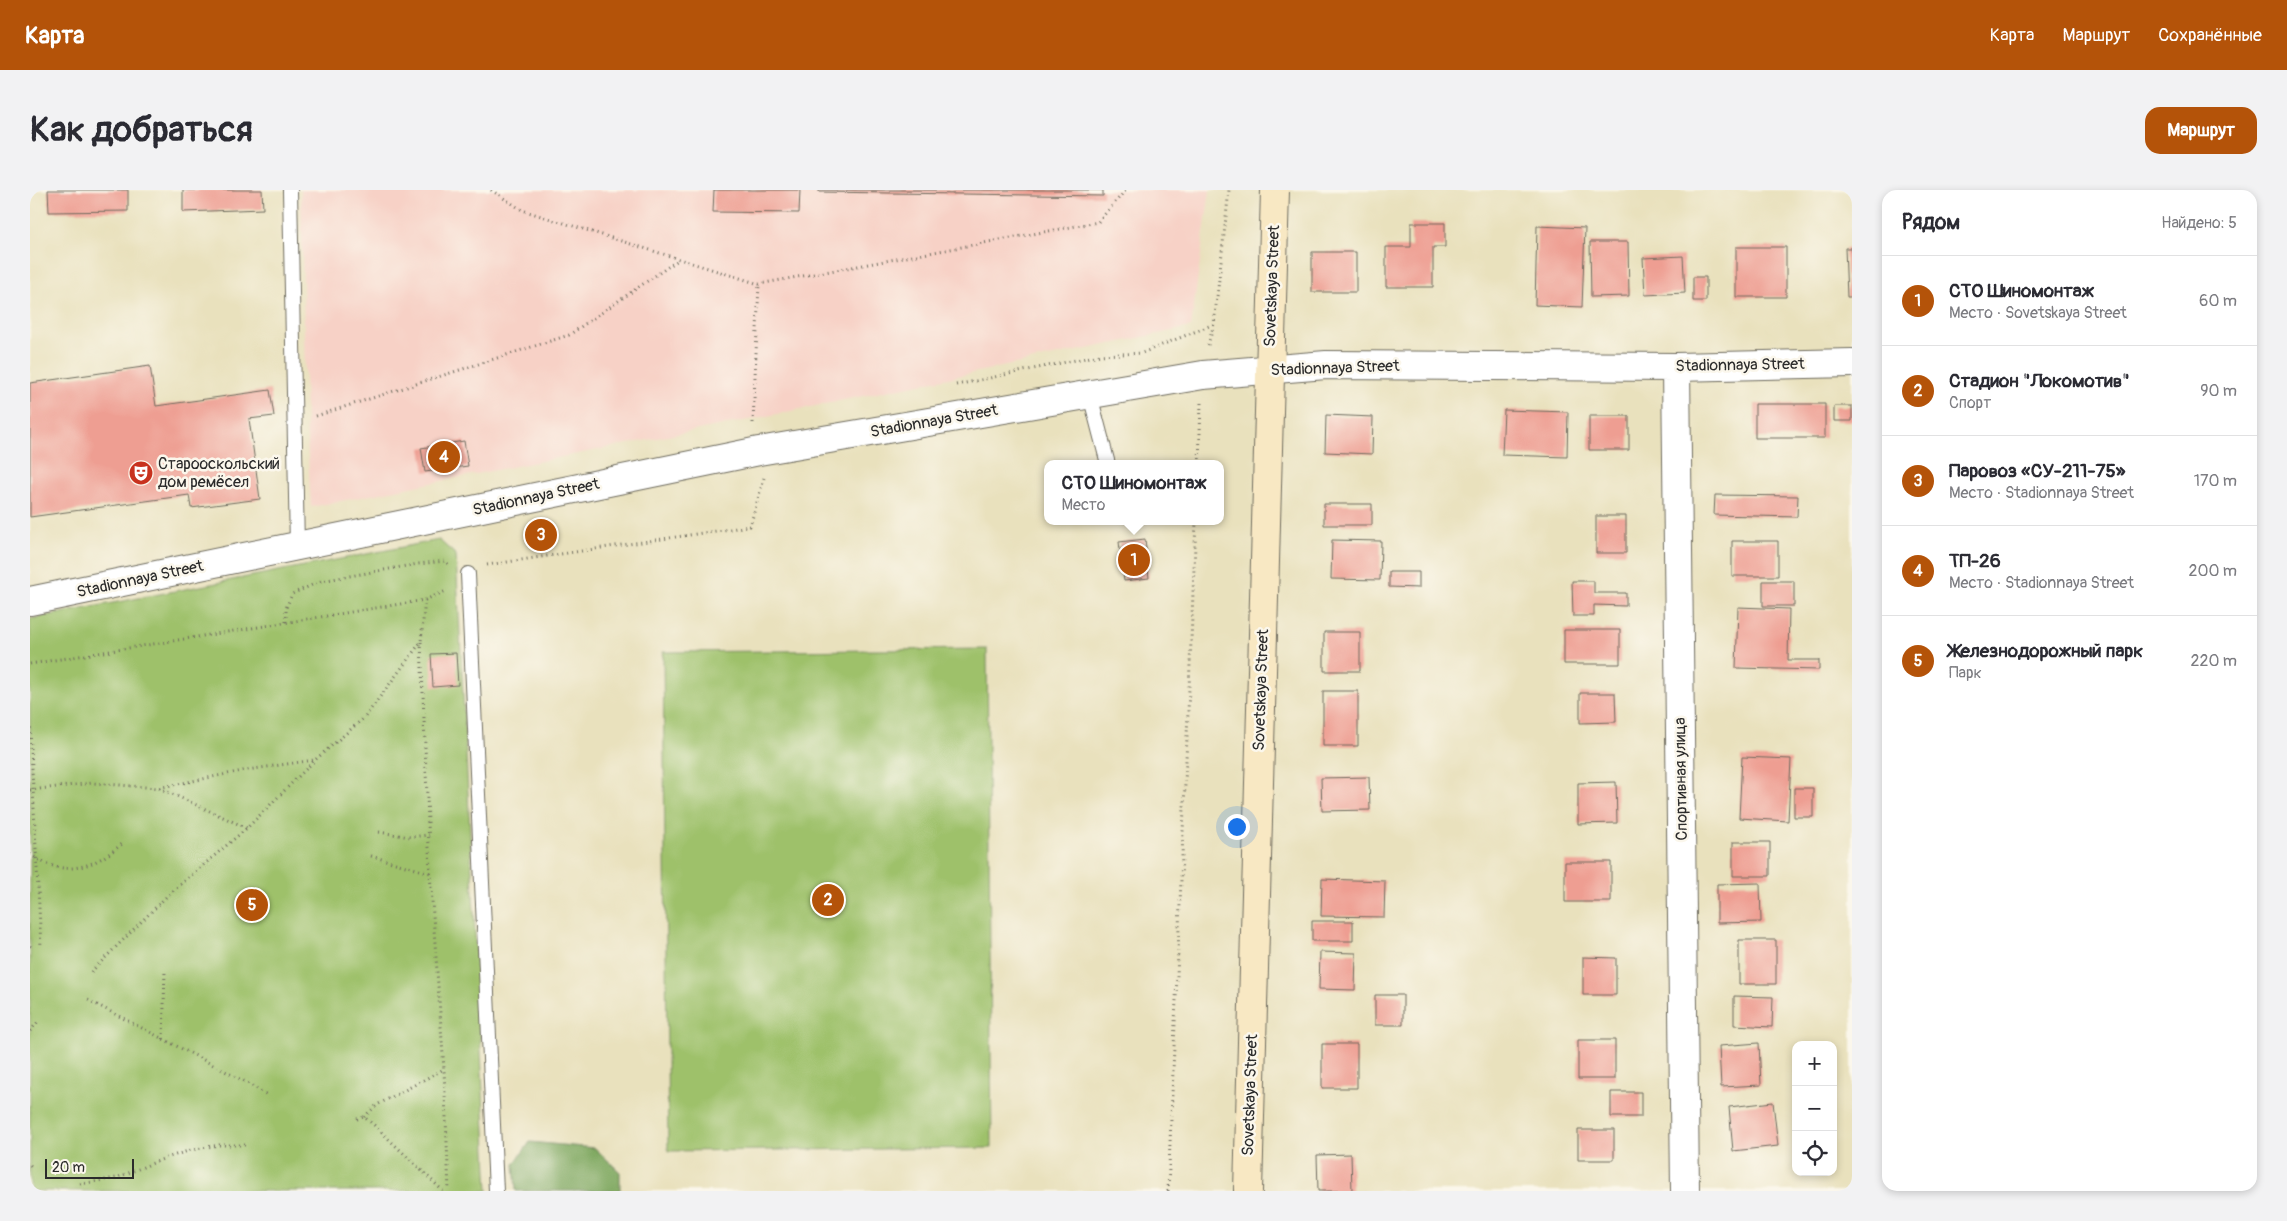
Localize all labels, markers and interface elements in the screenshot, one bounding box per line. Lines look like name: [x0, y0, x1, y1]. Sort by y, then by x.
text: Карта: [25, 21, 84, 50]
text: Карта: [1990, 24, 2034, 47]
text: Маршрут: [2062, 24, 2130, 47]
text: Сохранённые: [2158, 24, 2262, 47]
button: Маршрут: [2145, 107, 2257, 154]
text: Как добраться: [30, 108, 253, 152]
text: Рядом: [1902, 209, 1960, 236]
text: Найдено: 5: [2161, 213, 2237, 233]
street label: Sovetskaya Street: [1260, 224, 1284, 347]
text: СТО Шиномонтаж: [1949, 279, 2094, 303]
text: 1: [1915, 291, 1921, 311]
text: 60 m: [2199, 291, 2237, 311]
text: Место · Sovetskaya Street: [1949, 303, 2127, 323]
street label: Stadionnaya Street: [1675, 354, 1805, 376]
street label: Stadionnaya Street: [1270, 356, 1400, 380]
text: Стадион "Локомотив": [1949, 369, 2130, 393]
text: 2: [1914, 381, 1922, 401]
text: 90 m: [2200, 381, 2237, 401]
text: Спорт: [1949, 393, 1991, 413]
street label: Stadionnaya Street: [869, 400, 1000, 442]
pin: 4: [428, 438, 460, 476]
place label: Старооскольский дом ремёсел: [158, 454, 280, 492]
text: Паровоз «СУ-211-75»: [1949, 459, 2125, 483]
theatre icon: Старооскольский дом ремёсел: [128, 460, 154, 486]
popup: [1044, 460, 1224, 525]
text: СТО Шиномонтаж: [1062, 471, 1206, 495]
text: 3: [1914, 471, 1922, 491]
text: 170 m: [2194, 471, 2237, 491]
street label: Stadionnaya Street: [471, 474, 602, 520]
text: Место · Stadionnaya Street: [1949, 483, 2134, 503]
text: Место: [1062, 495, 1105, 515]
pin: 3: [525, 516, 557, 554]
pin: 1: [1118, 541, 1150, 579]
text: ТП-26: [1949, 549, 2001, 573]
street label: Stadionnaya Street: [75, 556, 206, 602]
text: 4: [1913, 561, 1923, 581]
text: 200 m: [2189, 561, 2237, 581]
text: Место · Stadionnaya Street: [1949, 573, 2134, 593]
street label: Sovetskaya Street: [1249, 628, 1273, 751]
text: Железнодорожный парк: [1949, 639, 2143, 663]
text: 5: [1914, 651, 1922, 671]
text: 220 m: [2191, 651, 2237, 671]
text: Парк: [1949, 663, 1982, 683]
street label: Спортивная улица: [1670, 717, 1692, 841]
your location: [1224, 814, 1250, 840]
pin: 2: [812, 881, 844, 919]
pin: 5: [236, 886, 268, 924]
street label: Sovetskaya Street: [1238, 1033, 1262, 1156]
map controls: [1792, 1041, 1837, 1176]
button: +: [1792, 1041, 1837, 1086]
button: −: [1792, 1086, 1837, 1131]
button: locate: [1792, 1131, 1837, 1176]
scale bar: [45, 1156, 134, 1179]
text: 20 m: [52, 1159, 85, 1176]

